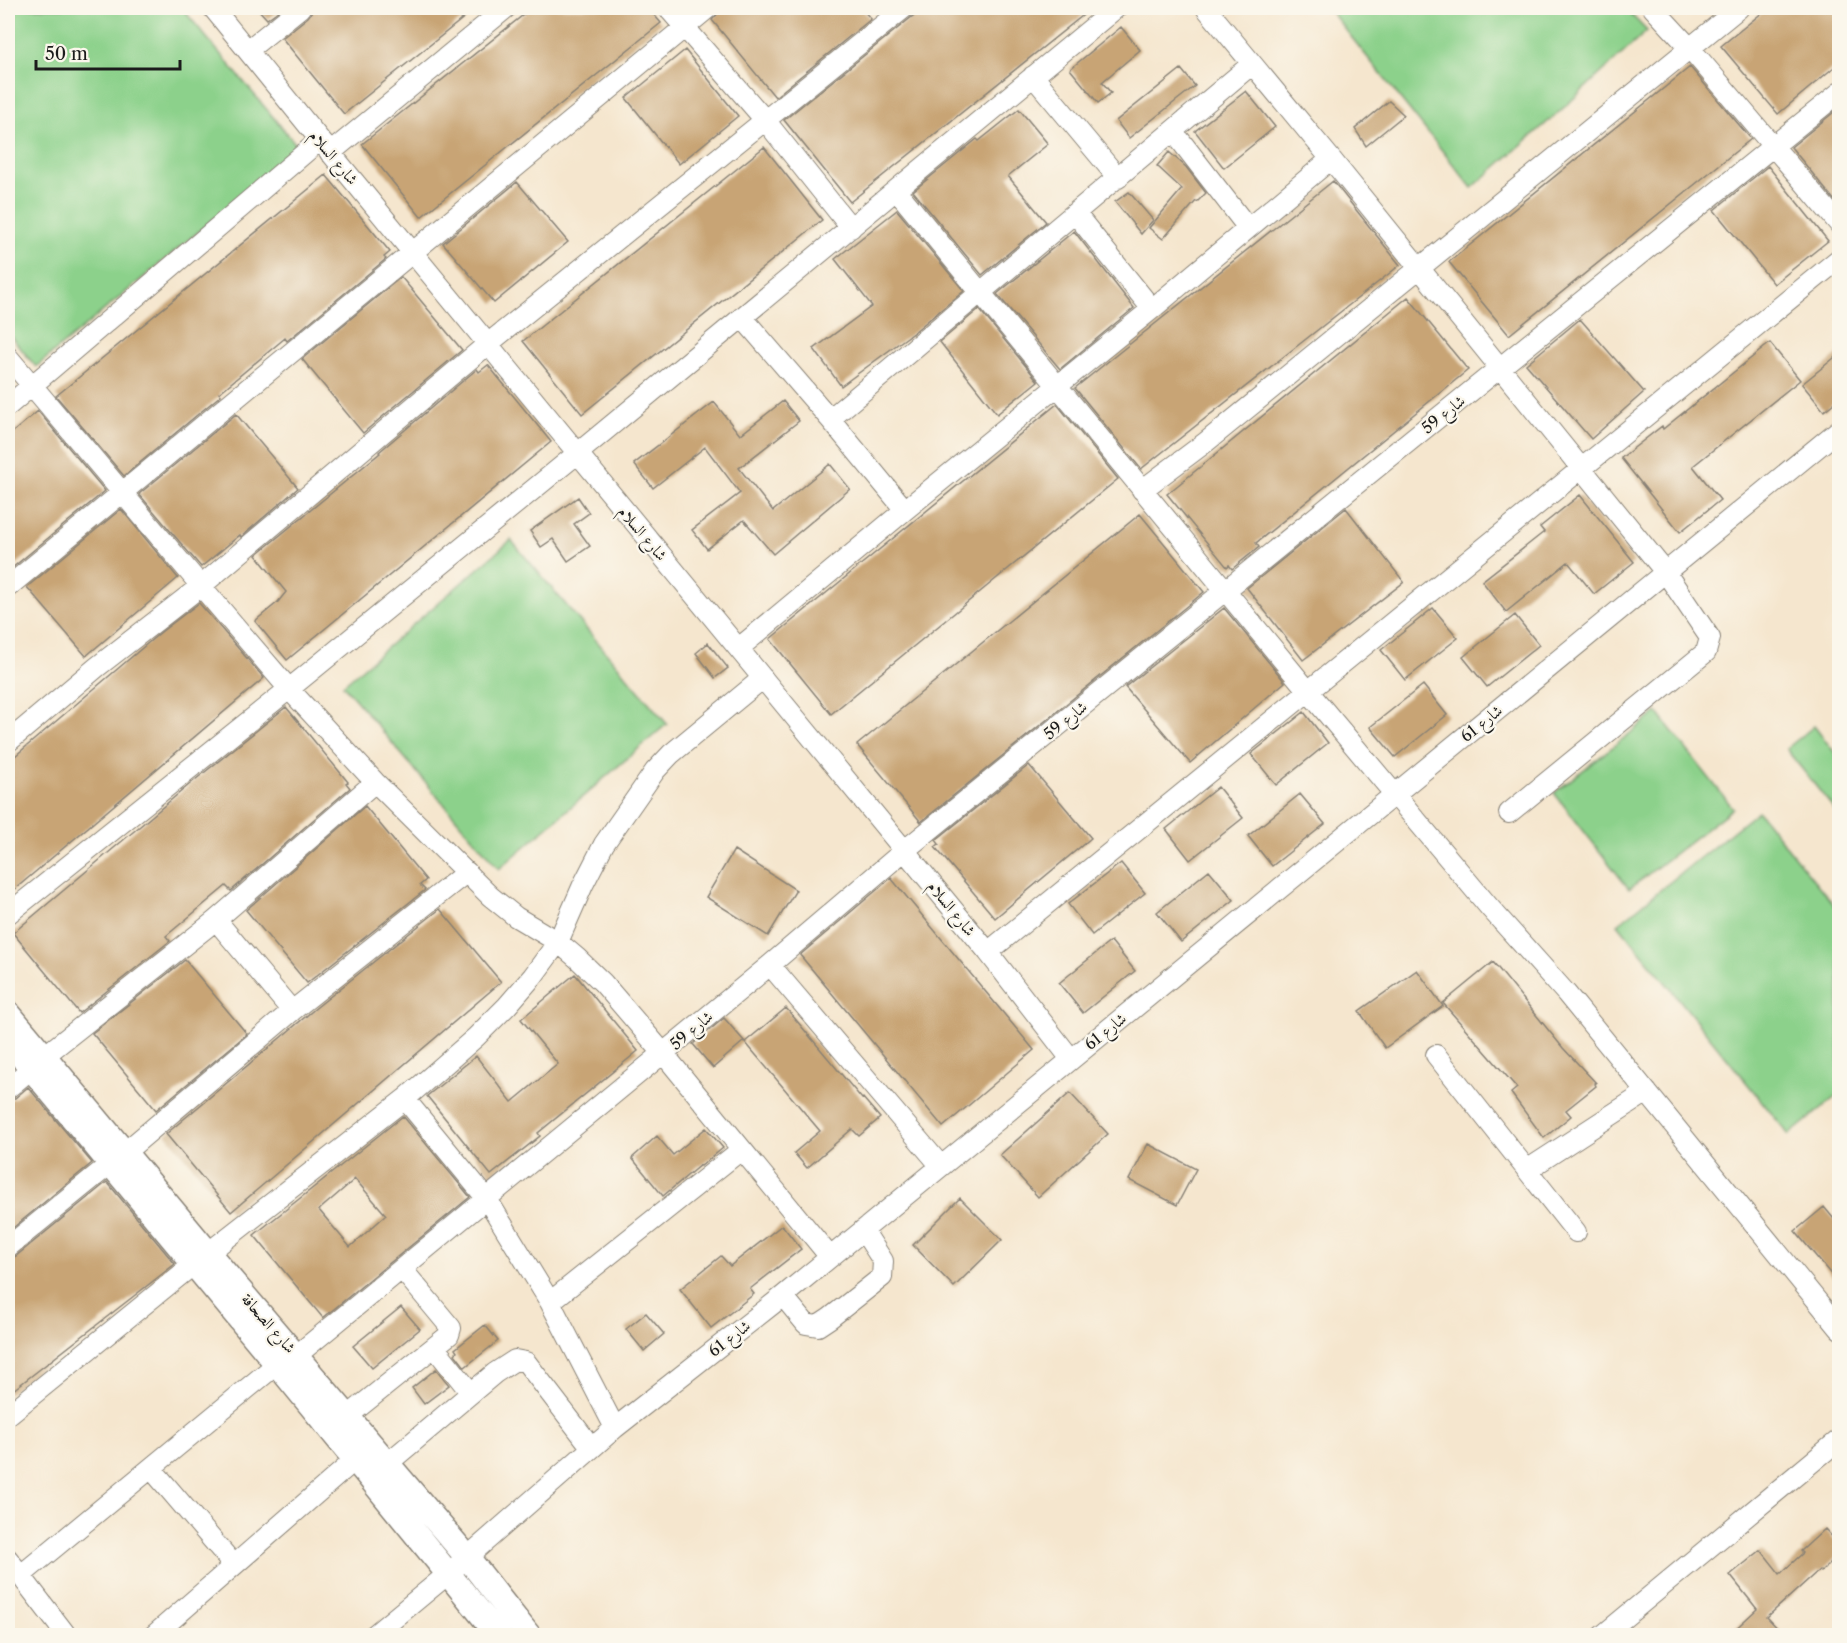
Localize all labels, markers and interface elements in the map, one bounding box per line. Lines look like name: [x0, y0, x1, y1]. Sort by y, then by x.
scale bar: [36, 33, 180, 71]
text: 50 m: [45, 43, 88, 65]
street label: شارع السلام: [301, 125, 363, 192]
street label: شارع 59: [1417, 390, 1471, 441]
street label: شارع السلام: [610, 501, 672, 568]
street label: شارع 59: [1039, 696, 1093, 747]
street label: شارع 61: [1456, 700, 1509, 749]
street label: شارع السلام: [920, 876, 980, 943]
street label: شارع 59: [665, 1006, 719, 1057]
street label: شارع 61: [1080, 1008, 1133, 1057]
street label: شارع الصحافة: [235, 1289, 300, 1360]
street label: شارع 61: [704, 1315, 757, 1364]

